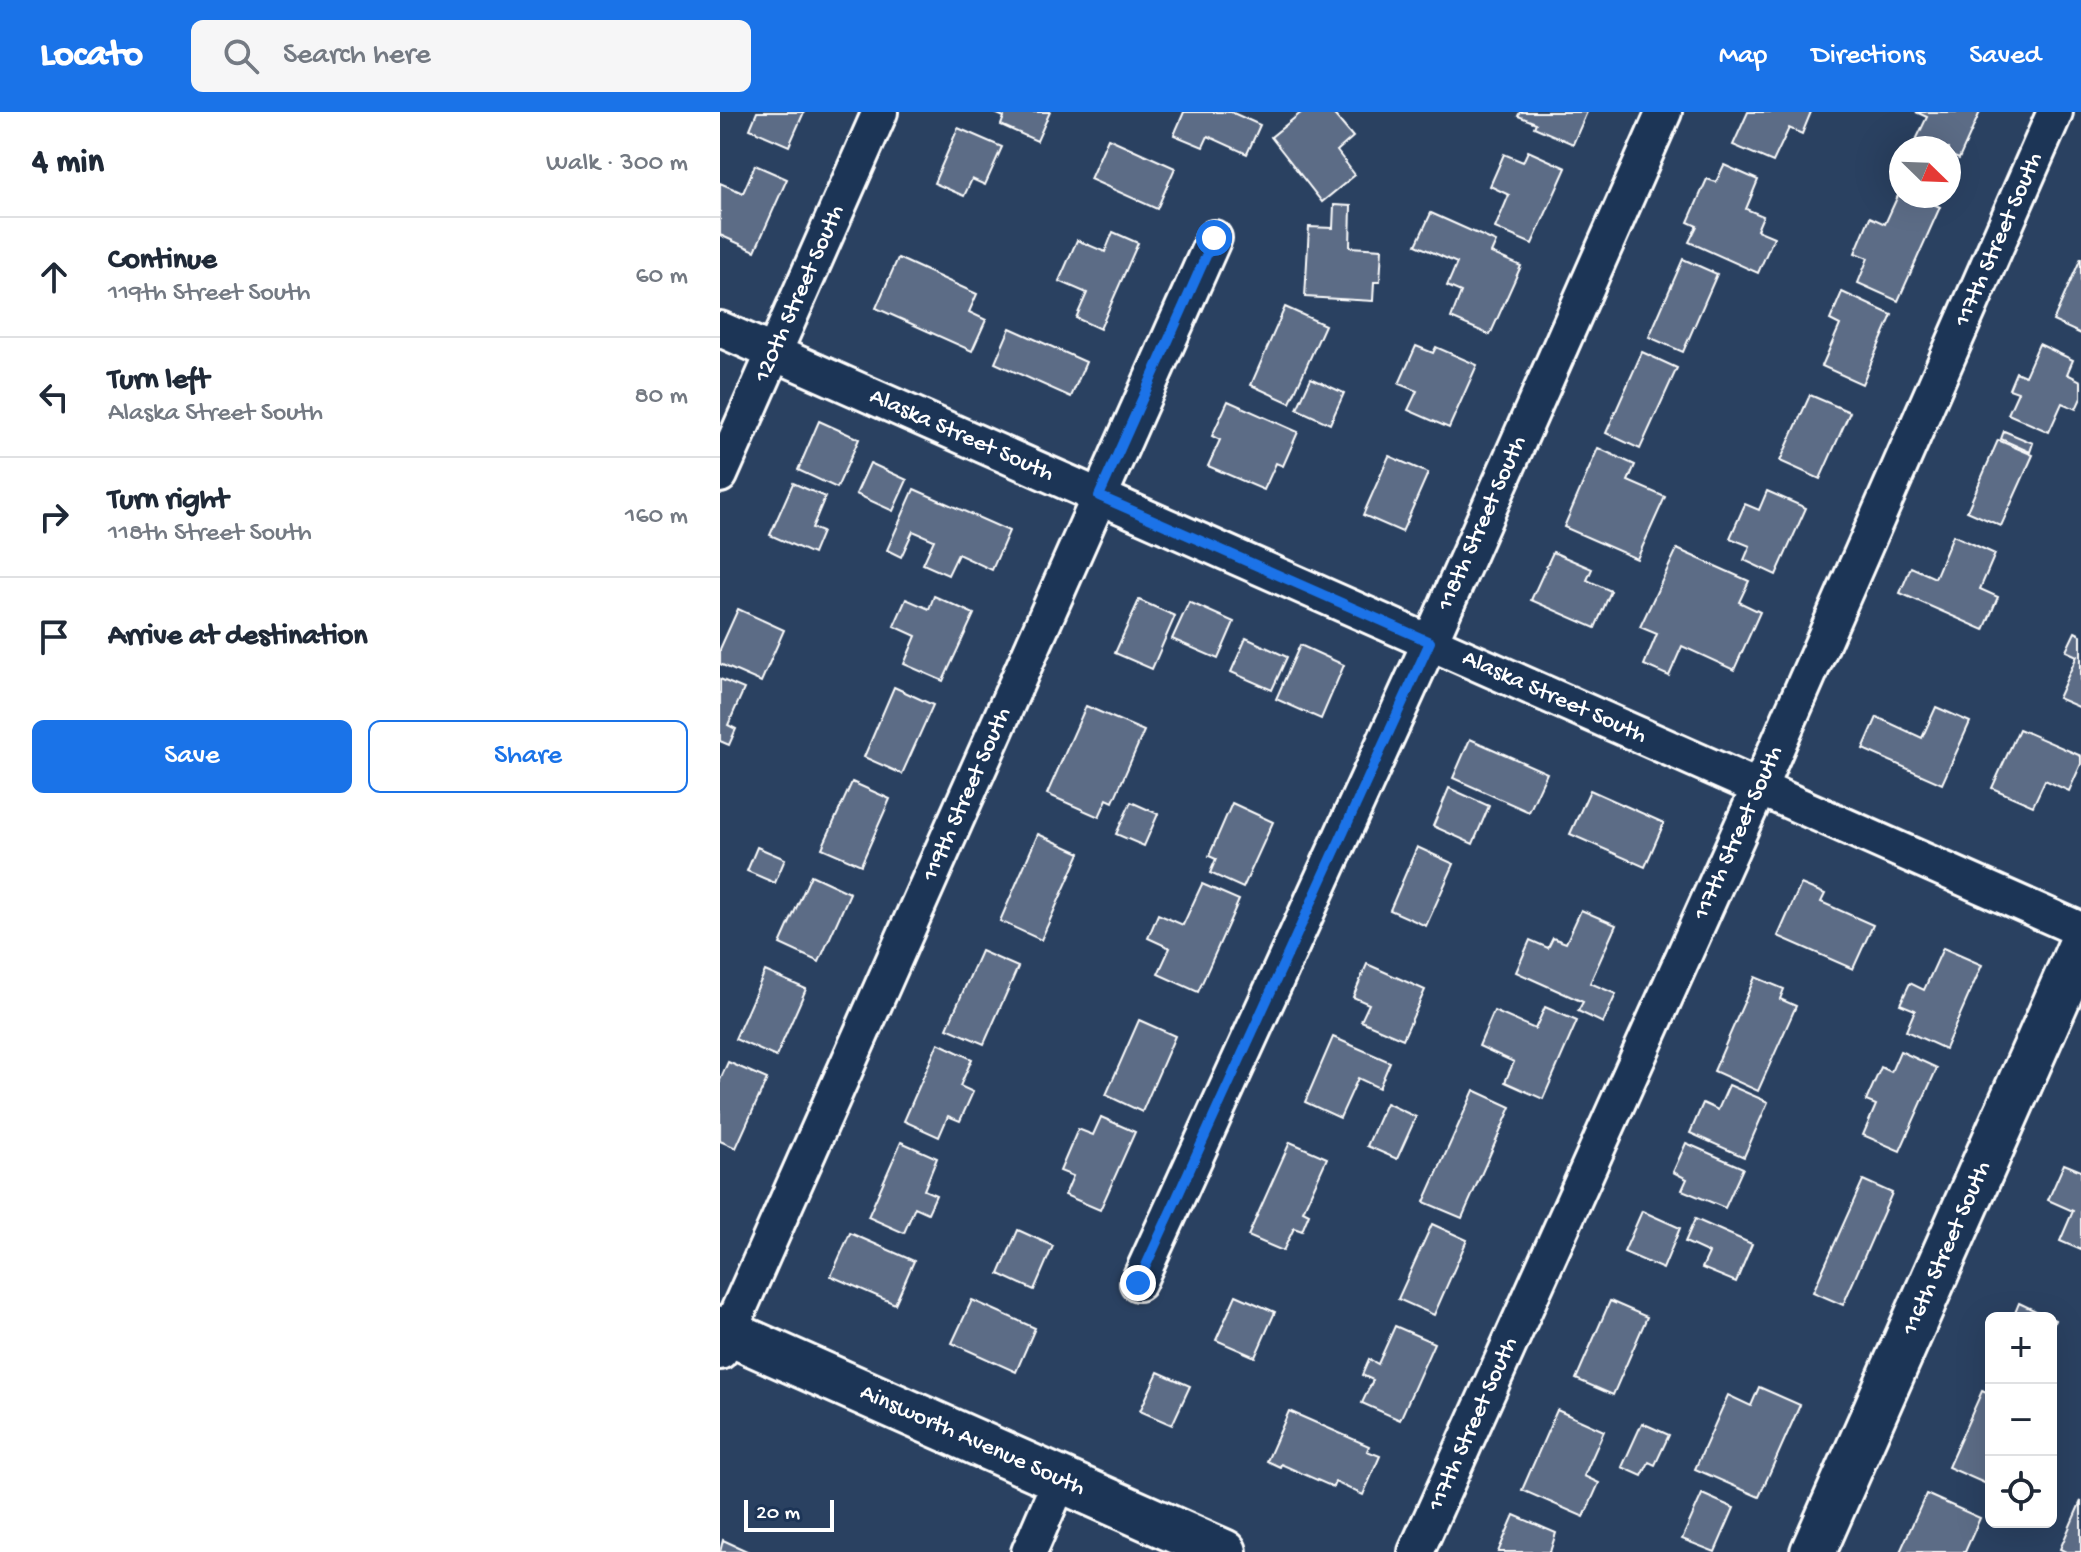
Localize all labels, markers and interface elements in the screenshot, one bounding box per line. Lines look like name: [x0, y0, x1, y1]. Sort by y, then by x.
search box: [191, 20, 751, 92]
text: Locato: [40, 34, 143, 78]
icon: search: [219, 34, 263, 78]
text: Search here: [283, 39, 431, 74]
text: Map: [1719, 40, 1767, 73]
text: Directions: [1811, 40, 1925, 73]
text: Saved: [1969, 40, 2041, 73]
north arrow: [1889, 136, 1961, 208]
text: 4 min: [32, 144, 104, 184]
street label: 117th Street South: [1948, 148, 2050, 332]
text: Walk · 300 m: [546, 149, 688, 180]
street label: 120th Street South: [748, 201, 852, 388]
route start: [1196, 220, 1232, 256]
text: Continue: [108, 244, 217, 279]
icon: ahead: [32, 255, 76, 299]
text: 60 m: [635, 262, 688, 293]
text: 119th Street South: [108, 279, 311, 310]
text: Turn left: [108, 364, 209, 399]
icon: left: [32, 375, 76, 419]
text: 80 m: [634, 382, 688, 413]
street label: Alaska Street South: [865, 382, 1058, 489]
text: Alaska Street South: [108, 399, 323, 430]
street label: 118th Street South: [1431, 431, 1534, 616]
text: Turn right: [108, 484, 228, 519]
icon: right: [32, 495, 76, 539]
text: 160 m: [625, 502, 688, 533]
text: 118th Street South: [108, 519, 312, 550]
icon: arrive: [32, 615, 76, 659]
text: Arrive at destination: [108, 620, 368, 655]
street label: Alaska Street South: [1458, 644, 1651, 751]
street label: 119th Street South: [916, 703, 1018, 887]
button: Save: [32, 720, 352, 793]
button: Share: [368, 720, 688, 793]
street label: 117th Street South: [1687, 742, 1790, 926]
street label: 116th Street South: [1896, 1157, 1998, 1341]
route end: [1120, 1265, 1156, 1301]
map controls: [1985, 1312, 2057, 1528]
button: +: [1985, 1312, 2057, 1384]
street label: 117th Street South: [1421, 1333, 1525, 1517]
street label: Ainsworth Avenue South: [855, 1378, 1089, 1503]
button: −: [1985, 1384, 2057, 1456]
button: locate: [1985, 1456, 2057, 1528]
scale bar: [744, 1496, 834, 1532]
text: 20 m: [756, 1501, 800, 1527]

